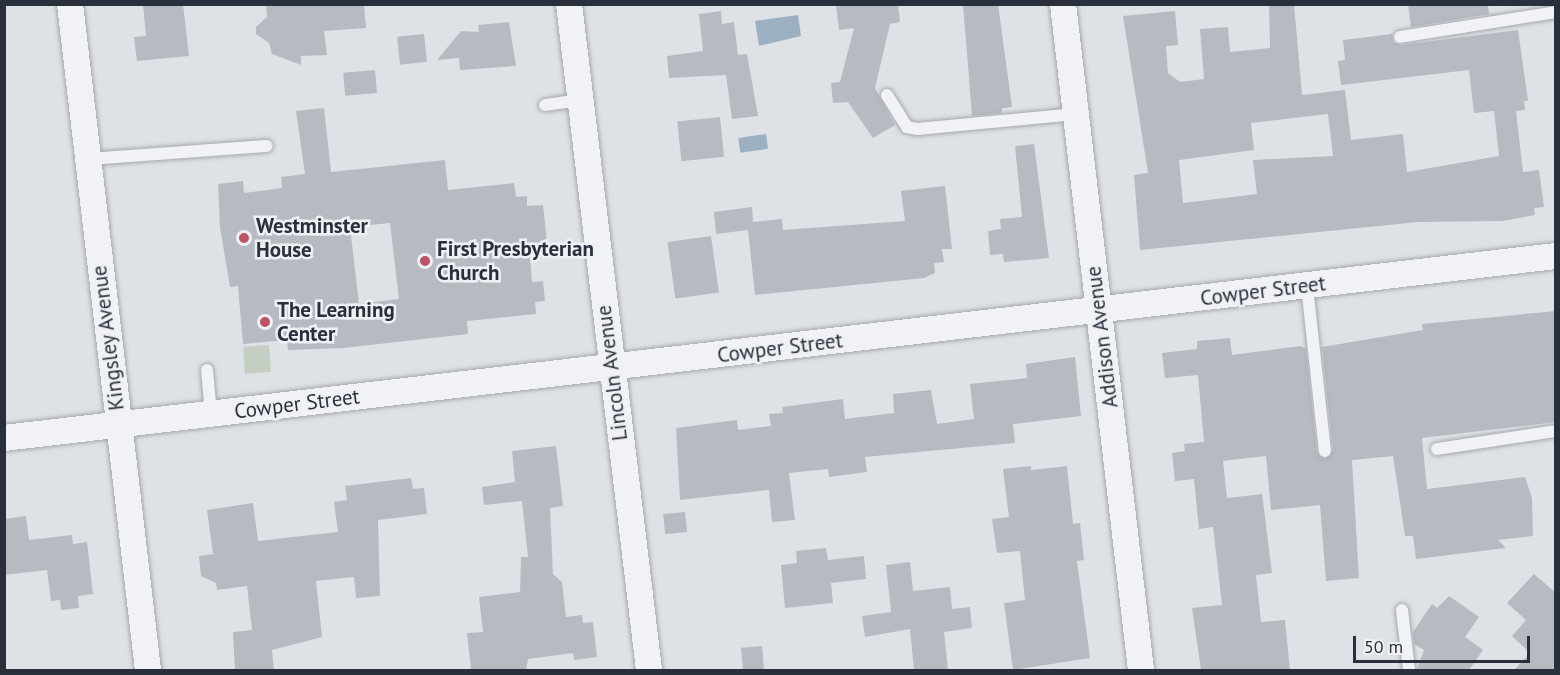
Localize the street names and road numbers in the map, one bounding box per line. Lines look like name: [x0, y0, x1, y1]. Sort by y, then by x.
street label: Kingsley Avenue: [87, 263, 129, 413]
street label: Addison Avenue: [1081, 264, 1123, 410]
street label: Cowper Street: [1199, 271, 1327, 311]
street label: Lincoln Avenue: [591, 303, 633, 443]
street label: Cowper Street: [716, 328, 844, 368]
street label: Cowper Street: [233, 384, 361, 424]

